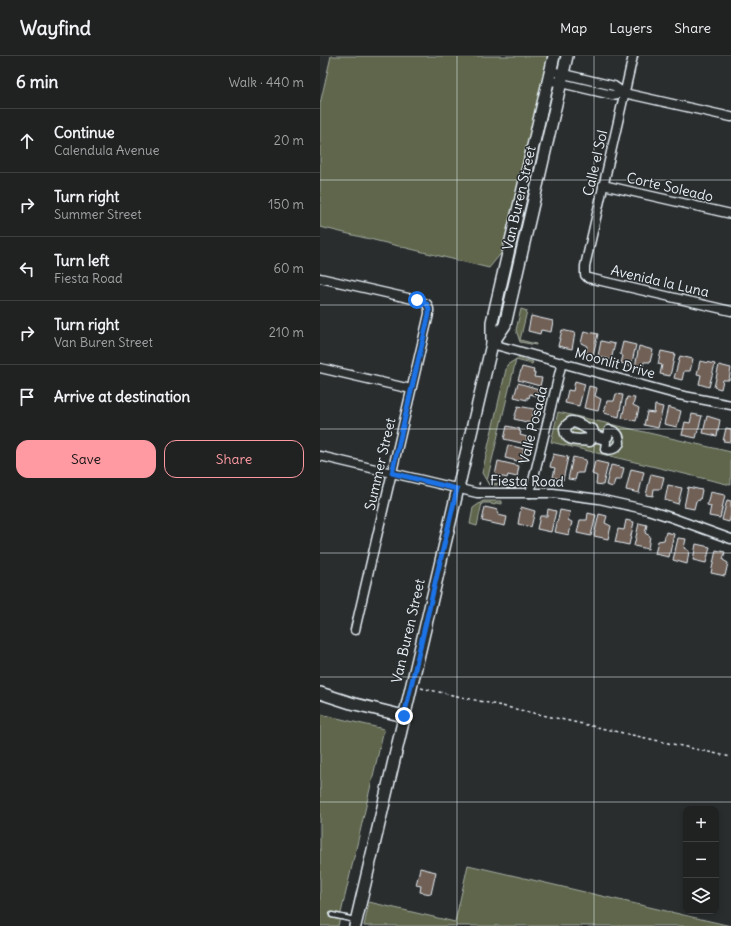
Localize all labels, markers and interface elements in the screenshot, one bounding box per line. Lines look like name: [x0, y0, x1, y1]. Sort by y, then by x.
text: Wayfind: [20, 16, 91, 40]
text: Map: [560, 19, 587, 37]
text: Layers: [609, 19, 652, 37]
text: Share: [674, 19, 711, 37]
text: 6 min: [16, 71, 58, 93]
text: Walk · 440 m: [228, 74, 304, 91]
text: Continue: [54, 123, 115, 142]
street label: Calle el Sol: [579, 128, 611, 198]
icon: ahead: [16, 130, 38, 152]
text: 20 m: [274, 132, 304, 149]
text: Calendula Avenue: [54, 142, 160, 159]
street label: Van Buren Street: [498, 144, 540, 252]
street label: Corte Soleado: [625, 168, 715, 206]
text: Turn right: [54, 187, 119, 206]
icon: right: [16, 194, 38, 216]
text: 150 m: [268, 196, 304, 213]
text: Summer Street: [54, 206, 142, 223]
text: Turn left: [54, 251, 109, 270]
icon: left: [16, 258, 38, 280]
text: 60 m: [273, 260, 304, 277]
street label: Avenida la Luna: [609, 261, 711, 301]
text: Fiesta Road: [54, 270, 123, 287]
route start: [408, 291, 426, 309]
text: Turn right: [54, 315, 119, 334]
icon: right: [16, 322, 38, 344]
text: 210 m: [269, 324, 304, 341]
text: Van Buren Street: [54, 334, 153, 351]
street label: Moonlit Drive: [573, 344, 657, 382]
street label: Valle Posada: [515, 384, 551, 466]
icon: arrive: [16, 386, 38, 408]
text: Arrive at destination: [54, 387, 190, 406]
street label: Summer Street: [361, 416, 399, 512]
button: Save: [16, 440, 156, 478]
button: Share: [164, 440, 304, 478]
street label: Fiesta Road: [490, 471, 564, 491]
street label: Van Buren Street: [387, 577, 429, 685]
route end: [395, 707, 413, 725]
map controls: [683, 806, 719, 914]
button: +: [683, 806, 719, 842]
button: −: [683, 842, 719, 878]
button: layers: [683, 878, 719, 914]

